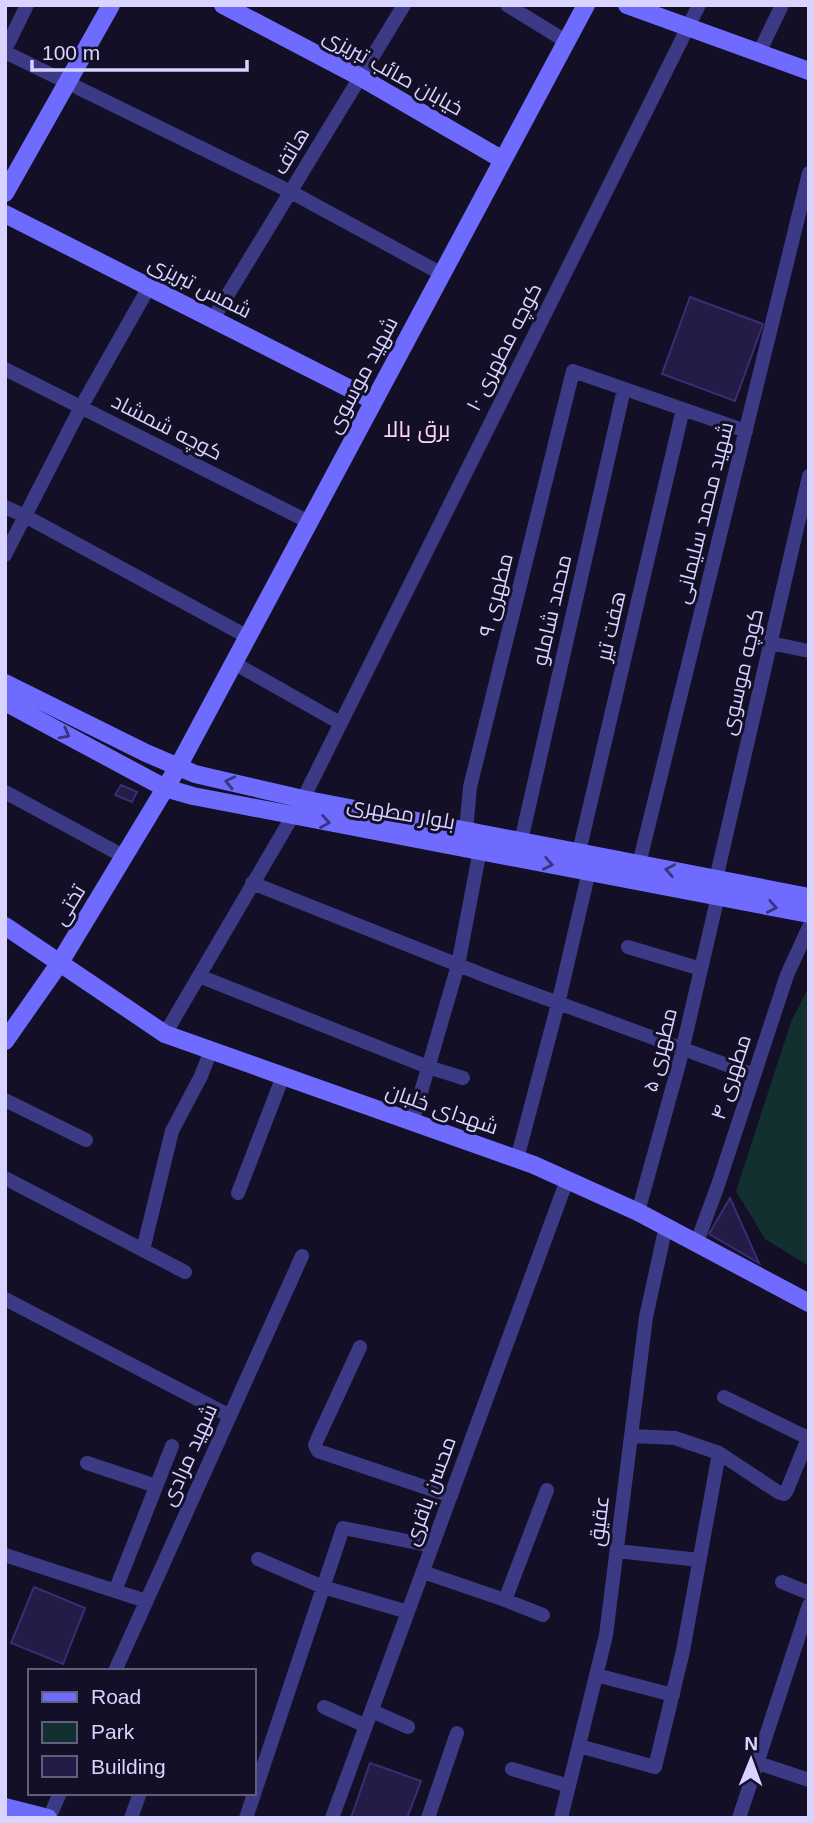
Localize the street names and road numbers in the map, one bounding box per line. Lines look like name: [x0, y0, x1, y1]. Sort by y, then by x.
street label: خیابان صائب تبریزی: [318, 24, 467, 121]
street label: هاتف: [268, 123, 313, 178]
street label: شمس تبریزی: [144, 251, 256, 324]
street label: کوچه مطهری ۱۰: [461, 279, 548, 416]
street label: شهید موسوی: [321, 313, 404, 438]
street label: کوچه شمشاد: [107, 389, 226, 467]
street label: شهید محمد سلیمانی: [670, 420, 739, 607]
street label: مطهری ۹: [474, 551, 519, 639]
street label: محمد شاملو: [528, 552, 576, 668]
street label: هفت تیر: [591, 589, 631, 664]
street label: کوچه موسوی: [716, 607, 770, 738]
street label: بلوار مطهری: [345, 792, 457, 835]
street label: تختی: [48, 880, 91, 930]
street label: مطهری ۵: [638, 1006, 683, 1095]
street label: مطهری ۴: [706, 1031, 757, 1123]
street label: شهدای خلبان: [382, 1079, 501, 1140]
street label: شهید مرادی: [156, 1400, 223, 1510]
street label: محسن باقری: [399, 1433, 462, 1549]
street label: عقیق: [584, 1494, 615, 1548]

